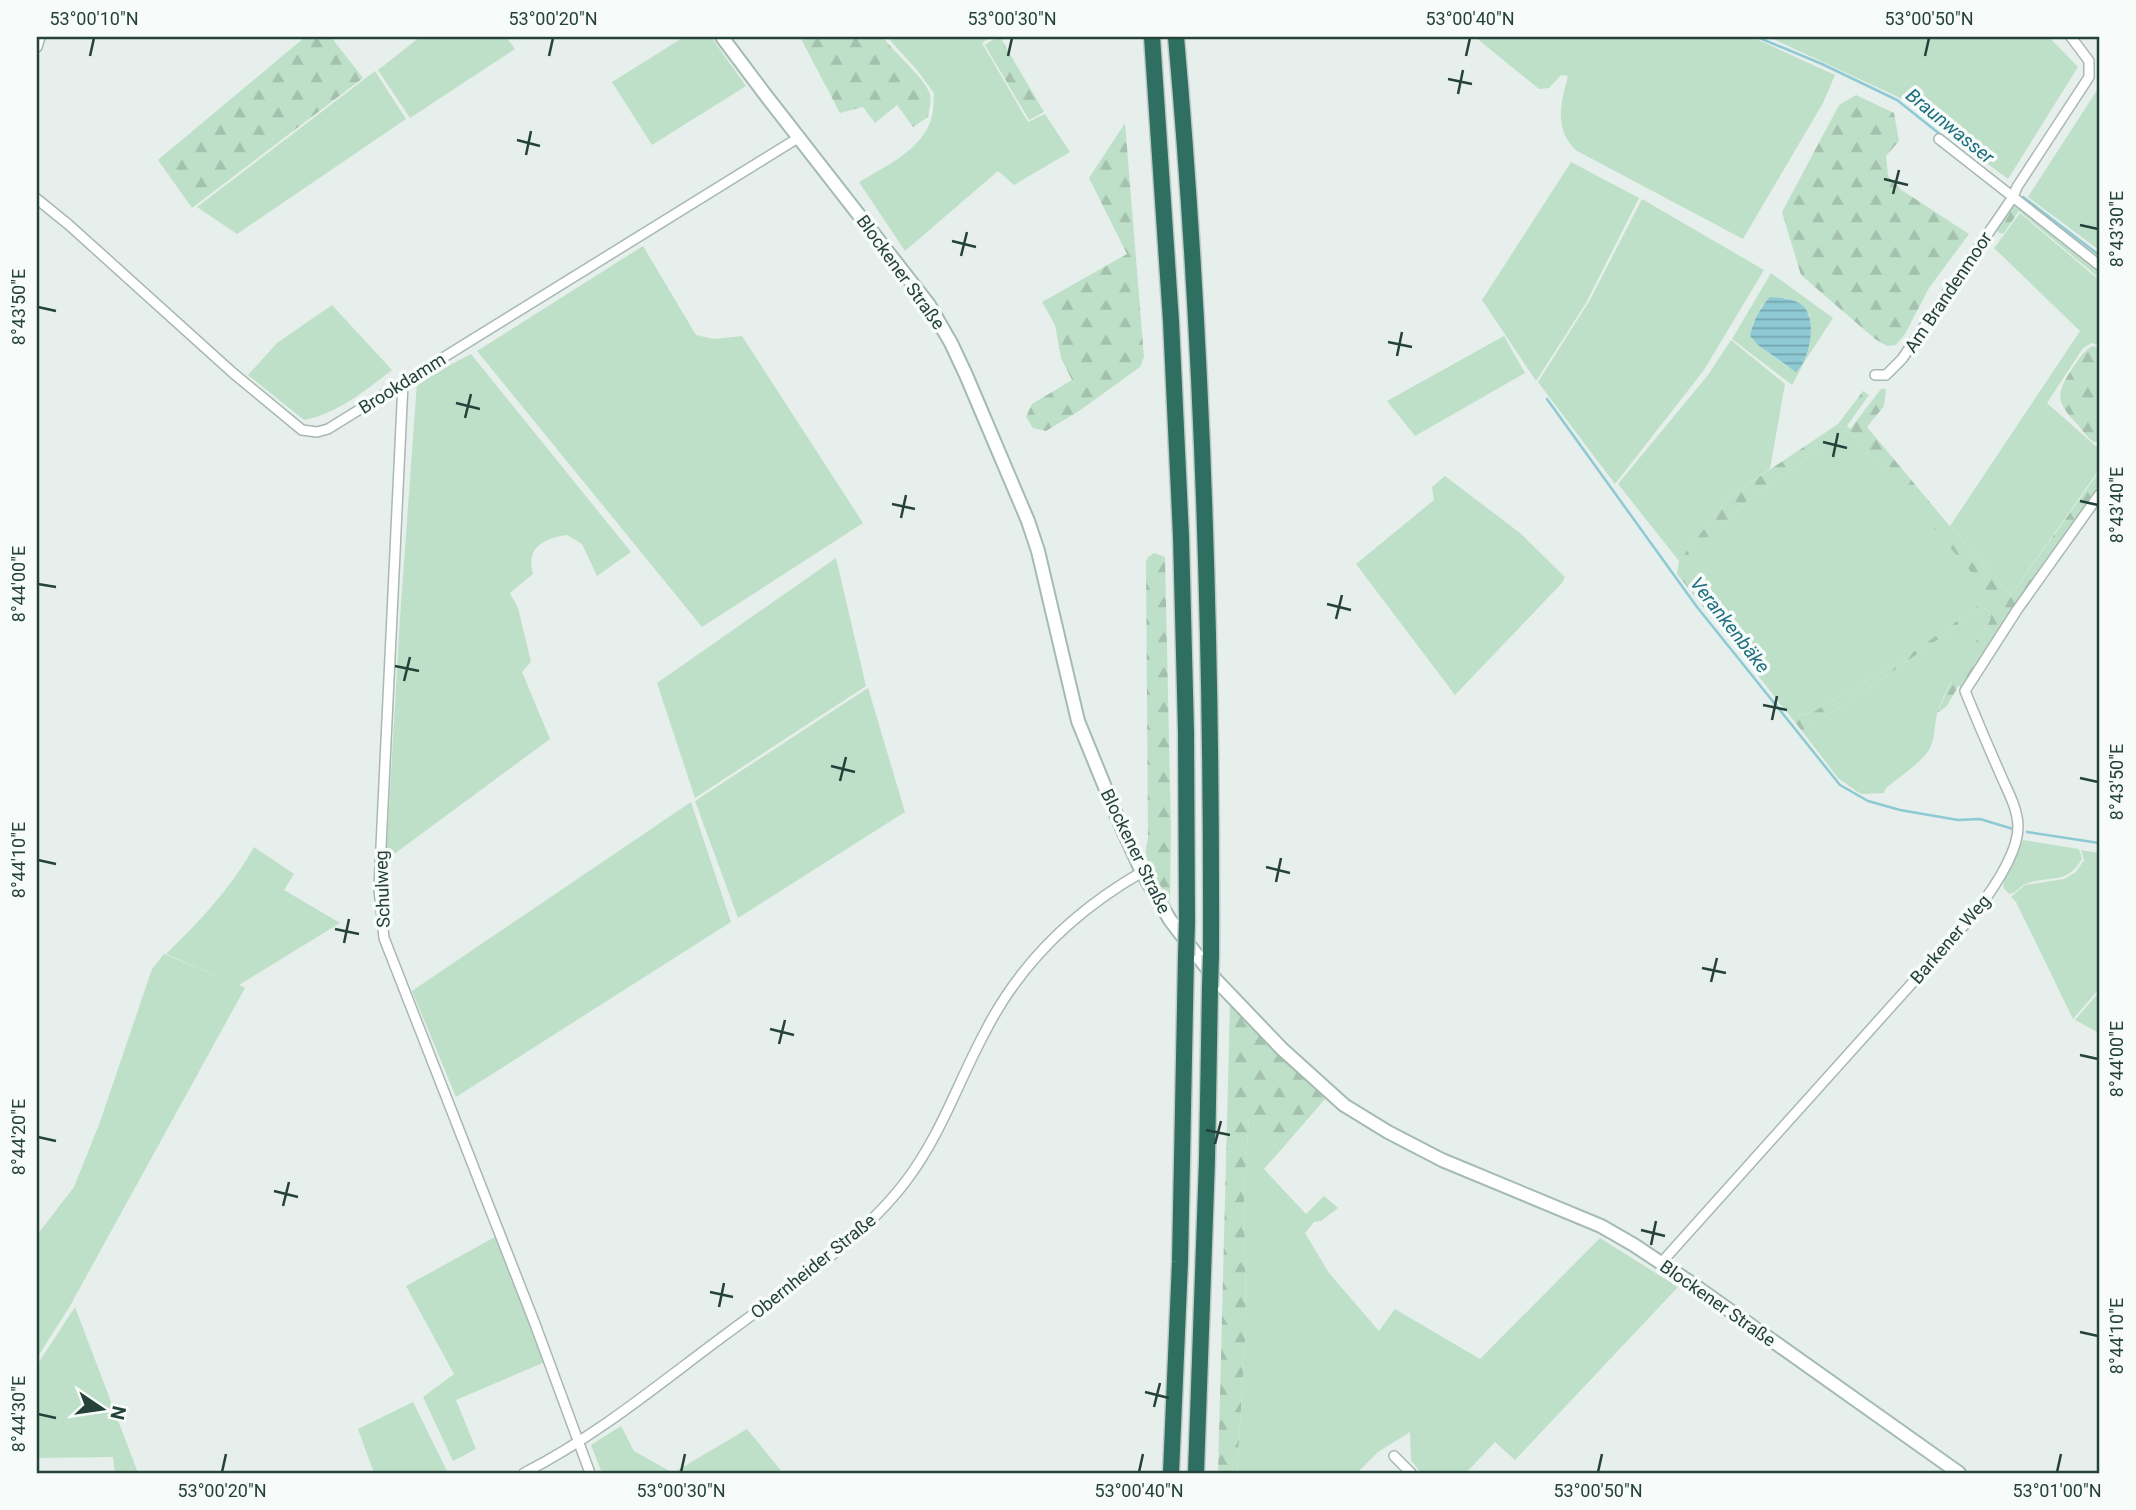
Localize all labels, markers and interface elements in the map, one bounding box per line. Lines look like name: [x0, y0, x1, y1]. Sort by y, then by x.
text: 53°00'10"N: [49, 8, 139, 29]
text: 53°00'20"N: [508, 8, 598, 29]
text: 53°00'30"N: [967, 8, 1057, 29]
text: 53°00'40"N: [1425, 8, 1515, 29]
text: 53°00'50"N: [1884, 8, 1974, 29]
water label: Braunwasser: [1901, 84, 1999, 169]
text: 8°43'30"E: [2106, 191, 2127, 267]
street label: Blockener Straße: [852, 211, 950, 333]
street label: Am Brandenmoor: [1900, 228, 1996, 356]
text: 8°43'50"E: [8, 269, 29, 345]
street label: Brookdamm: [355, 348, 449, 418]
text: 8°43'40"E: [2106, 467, 2127, 543]
text: 8°44'00"E: [8, 546, 29, 622]
water label: Verankenbäke: [1685, 572, 1775, 678]
text: 8°43'50"E: [2106, 744, 2127, 820]
street label: Blockener Straße: [1097, 785, 1175, 917]
text: 8°44'10"E: [8, 822, 29, 898]
street label: Schulweg: [370, 850, 394, 928]
street label: Barkener Weg: [1906, 890, 1994, 988]
text: 8°44'00"E: [2106, 1021, 2127, 1097]
text: 8°44'20"E: [8, 1099, 29, 1175]
street label: Obernheider Straße: [746, 1209, 880, 1323]
street label: Blockener Straße: [1656, 1255, 1780, 1351]
text: 8°44'10"E: [2106, 1298, 2127, 1374]
north arrow: [66, 1374, 136, 1444]
text: 8°44'30"E: [8, 1376, 29, 1452]
text: N: [105, 1404, 131, 1422]
text: 53°00'20"N: [177, 1480, 267, 1501]
text: 53°00'30"N: [636, 1480, 726, 1501]
text: 53°00'40"N: [1094, 1480, 1184, 1501]
text: 53°00'50"N: [1553, 1480, 1643, 1501]
text: 53°01'00"N: [2012, 1480, 2102, 1501]

